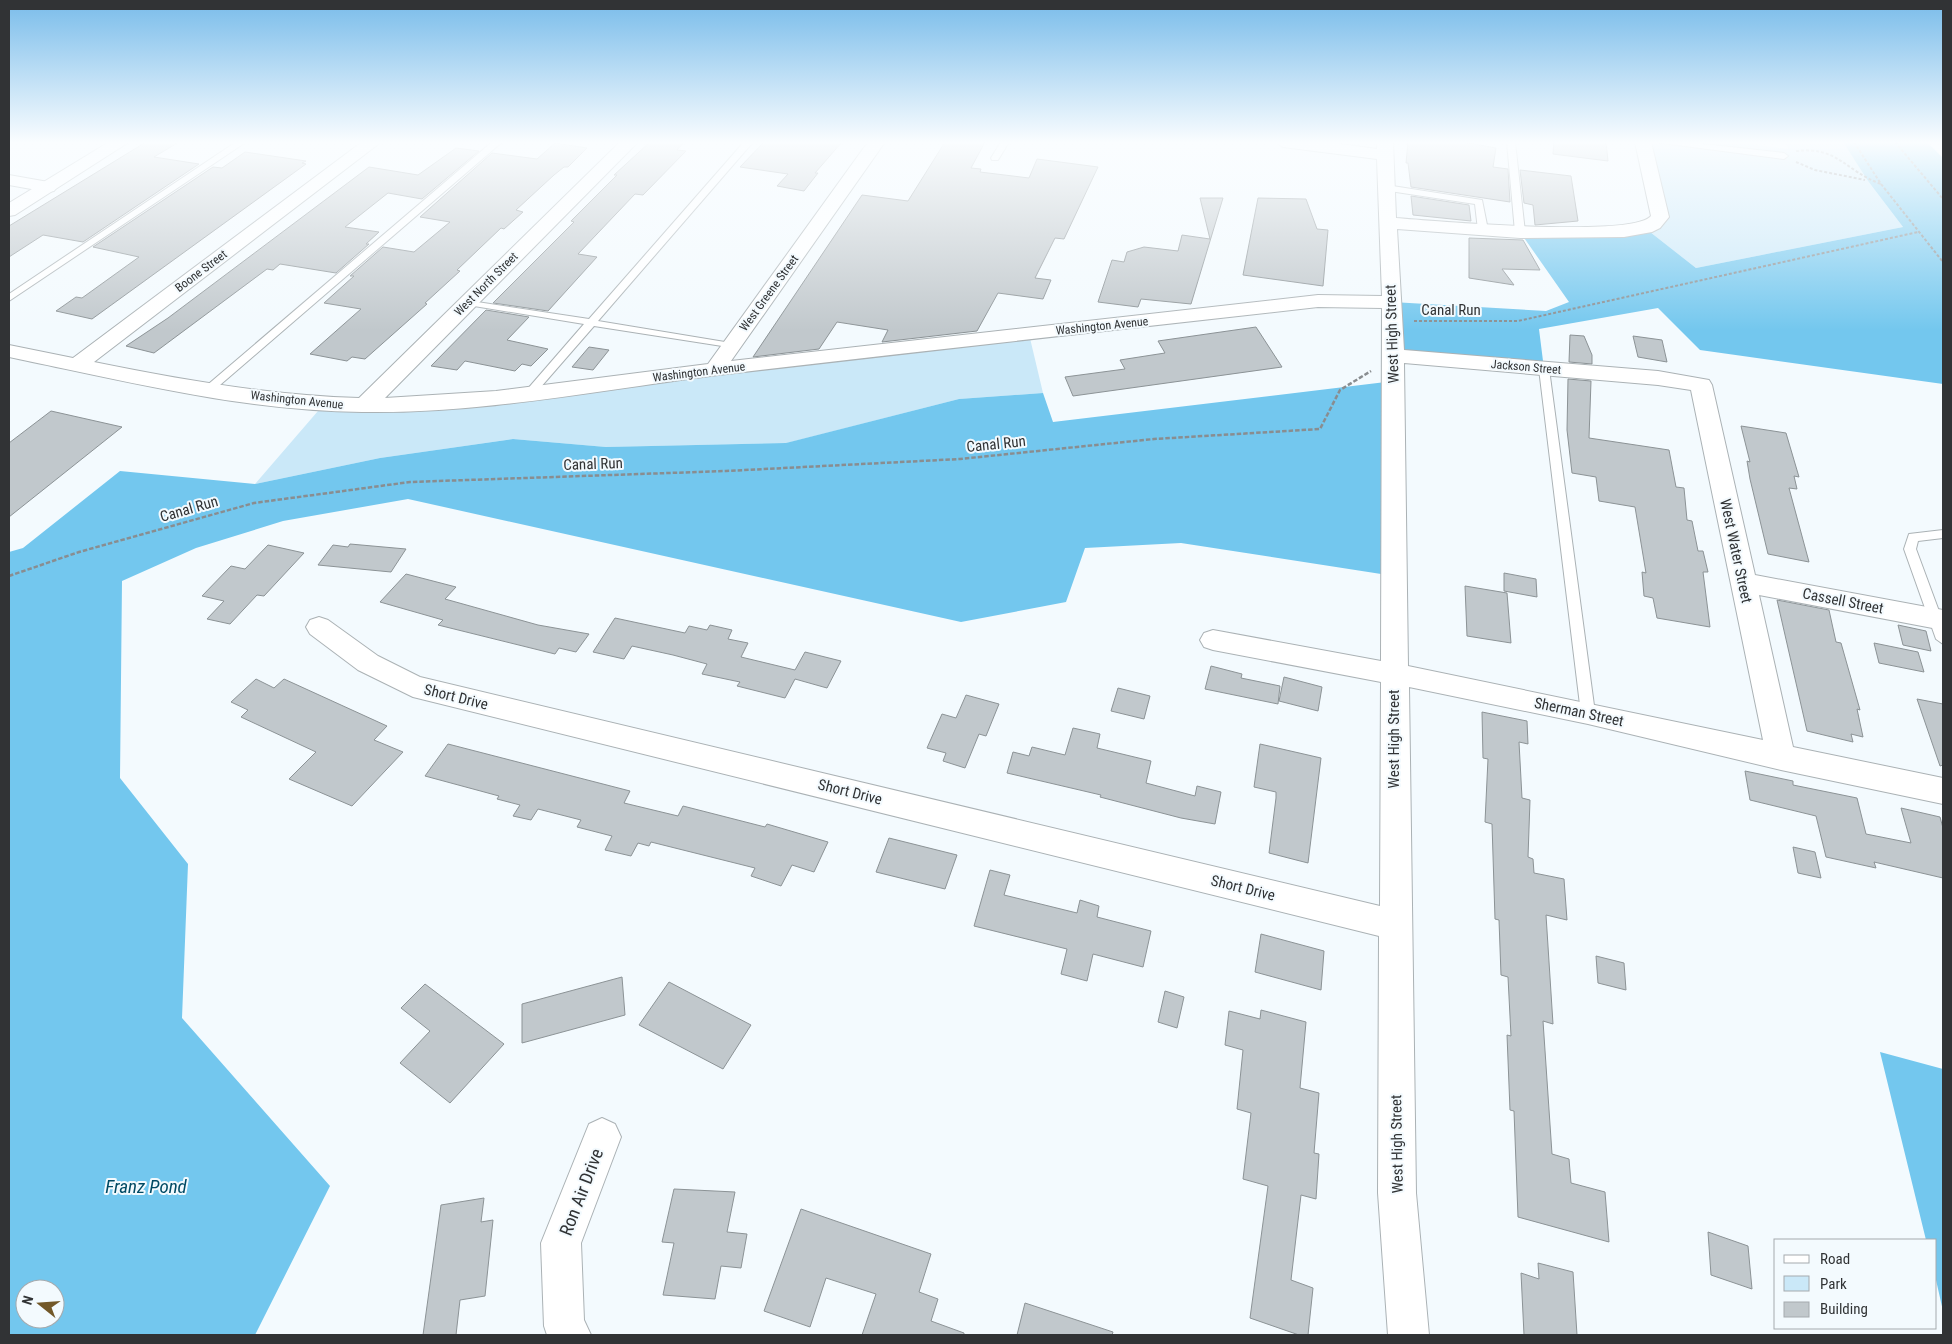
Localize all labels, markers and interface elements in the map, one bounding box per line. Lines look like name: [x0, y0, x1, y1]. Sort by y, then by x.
street label: Boone Street: [172, 247, 230, 295]
street label: West North Street: [451, 249, 521, 319]
street label: West Greene Street: [737, 252, 802, 334]
street label: West High Street: [1381, 284, 1403, 384]
street label: Canal Run: [1421, 301, 1481, 319]
street label: Washington Avenue: [1055, 314, 1149, 338]
street label: Jackson Street: [1490, 357, 1562, 377]
street label: Washington Avenue: [652, 359, 746, 385]
street label: Washington Avenue: [250, 388, 344, 412]
street label: Canal Run: [965, 432, 1027, 456]
street label: Canal Run: [563, 454, 623, 474]
street label: Canal Run: [158, 492, 220, 526]
street label: West Water Street: [1716, 497, 1756, 605]
street label: Cassell Street: [1801, 584, 1885, 618]
street label: Short Drive: [422, 680, 490, 714]
street label: West High Street: [1385, 690, 1403, 788]
street label: Sherman Street: [1533, 694, 1625, 730]
street label: Short Drive: [816, 775, 884, 809]
street label: Short Drive: [1209, 871, 1277, 905]
street label: West High Street: [1387, 1094, 1407, 1194]
street label: Ron Air Drive: [555, 1146, 607, 1238]
water label: Franz Pond: [105, 1175, 188, 1198]
legend: [1774, 1239, 1937, 1329]
text: Road: [1820, 1250, 1850, 1268]
text: Park: [1820, 1275, 1847, 1293]
north arrow: [15, 1279, 65, 1329]
text: N: [19, 1294, 36, 1307]
text: Building: [1820, 1300, 1868, 1318]

